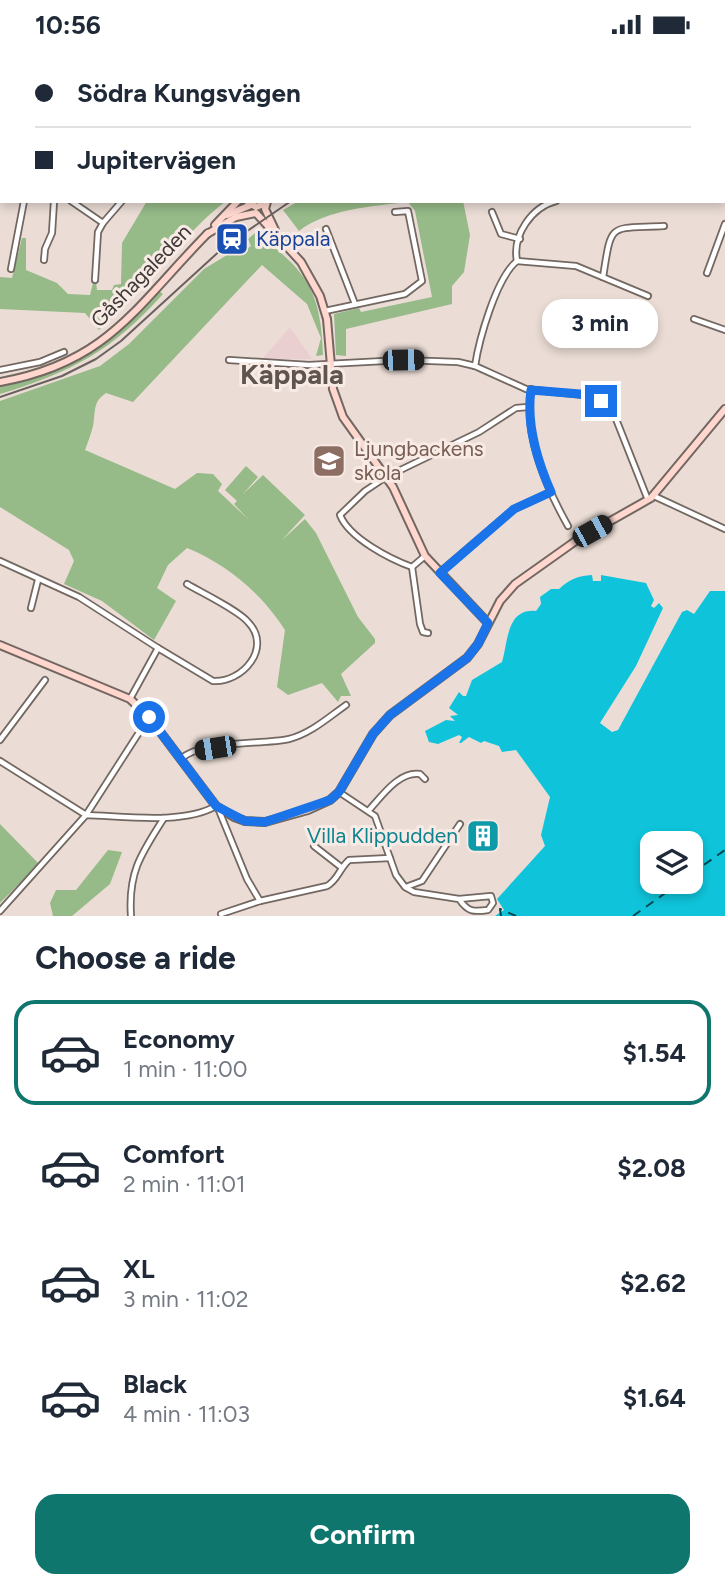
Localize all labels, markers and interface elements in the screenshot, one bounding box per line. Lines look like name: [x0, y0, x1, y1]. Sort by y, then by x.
text: 10:56: [35, 9, 101, 41]
text: Södra Kungsvägen: [77, 77, 301, 109]
text: Jupitervägen: [77, 144, 236, 176]
street label: Gåshagaleden: [85, 219, 196, 332]
station icon: Käppala: [213, 220, 251, 258]
place label: Käppala: [256, 226, 330, 251]
callout: 3 min: [543, 299, 659, 349]
text: 3 min: [571, 309, 629, 337]
car: [382, 349, 425, 371]
district label: Käppala: [240, 357, 344, 391]
route end: [585, 385, 617, 417]
place label: Ljungbackens skola: [354, 436, 484, 485]
school or university icon: Ljungbackens skola: [310, 442, 348, 480]
car: [569, 512, 616, 550]
route start: [133, 701, 165, 733]
car: [193, 734, 238, 762]
building icon: Villa Klippudden: [464, 817, 502, 855]
place label: Villa Klippudden: [307, 823, 458, 848]
map controls: [640, 831, 703, 894]
button: layers: [640, 831, 703, 894]
text: Choose a ride: [35, 939, 236, 977]
icon: car: [39, 1021, 102, 1084]
text: Economy: [123, 1023, 235, 1055]
text: $1.54: [623, 1037, 686, 1069]
text: 1 min · 11:00: [123, 1055, 247, 1083]
icon: car: [39, 1136, 102, 1199]
text: Comfort: [123, 1138, 225, 1170]
text: $2.08: [617, 1152, 686, 1184]
text: 2 min · 11:01: [123, 1170, 246, 1198]
icon: car: [39, 1251, 102, 1314]
text: XL: [123, 1253, 155, 1285]
text: $2.62: [620, 1267, 686, 1299]
text: 3 min · 11:02: [123, 1285, 249, 1313]
icon: car: [39, 1366, 102, 1429]
text: Black: [123, 1368, 187, 1400]
text: $1.64: [623, 1382, 686, 1414]
text: 4 min · 11:03: [123, 1400, 250, 1428]
button: Confirm: [35, 1494, 690, 1574]

